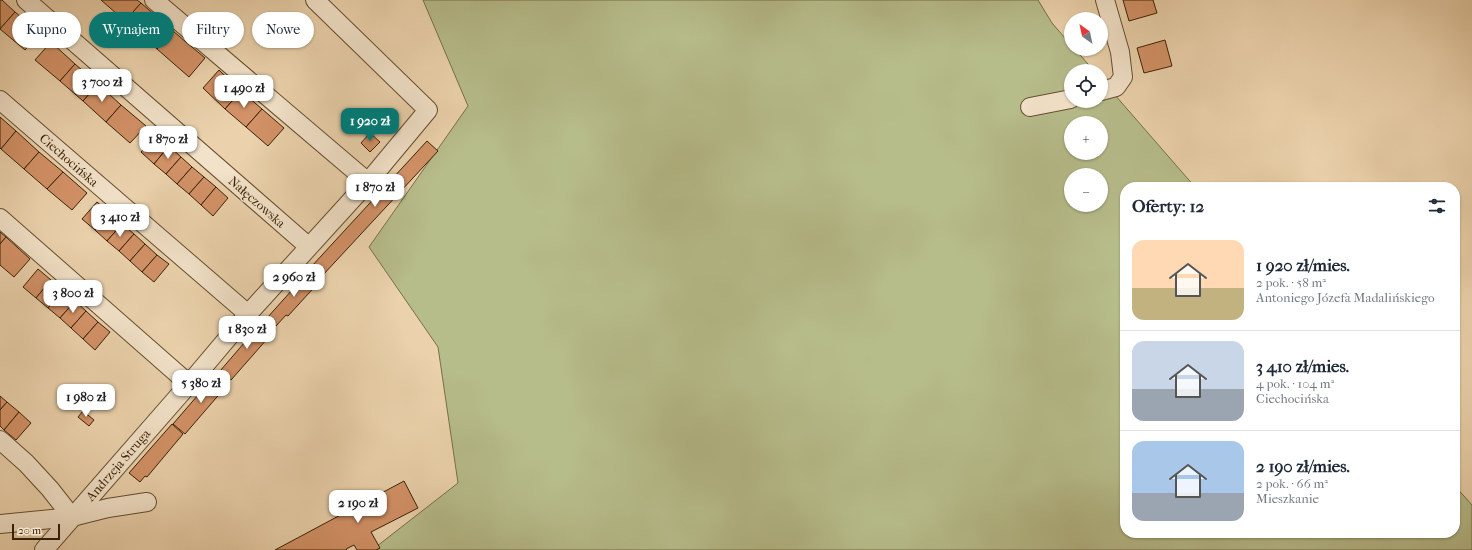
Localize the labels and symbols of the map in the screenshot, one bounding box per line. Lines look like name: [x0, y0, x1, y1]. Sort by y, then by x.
north arrow: [1064, 12, 1108, 56]
pin: 3 700 zł: [61, 69, 143, 103]
pin: 1 490 zł: [203, 75, 285, 109]
pin: 1 920 zł: [329, 108, 411, 142]
pin: 1 870 zł: [127, 126, 209, 160]
street label: Ciechocińska: [37, 130, 102, 190]
street label: Nałęczowska: [225, 173, 289, 231]
pin: 1 870 zł: [334, 174, 416, 208]
pin: 3 410 zł: [79, 204, 161, 238]
pin: 2 960 zł: [253, 264, 335, 298]
pin: 3 800 zł: [32, 280, 114, 314]
pin: 1 830 zł: [206, 316, 288, 350]
pin: 5 380 zł: [160, 370, 242, 404]
pin: 1 980 zł: [45, 384, 127, 418]
street label: Andrzeja Struga: [82, 425, 154, 505]
pin: 2 190 zł: [317, 490, 399, 524]
scale bar: [12, 522, 60, 541]

